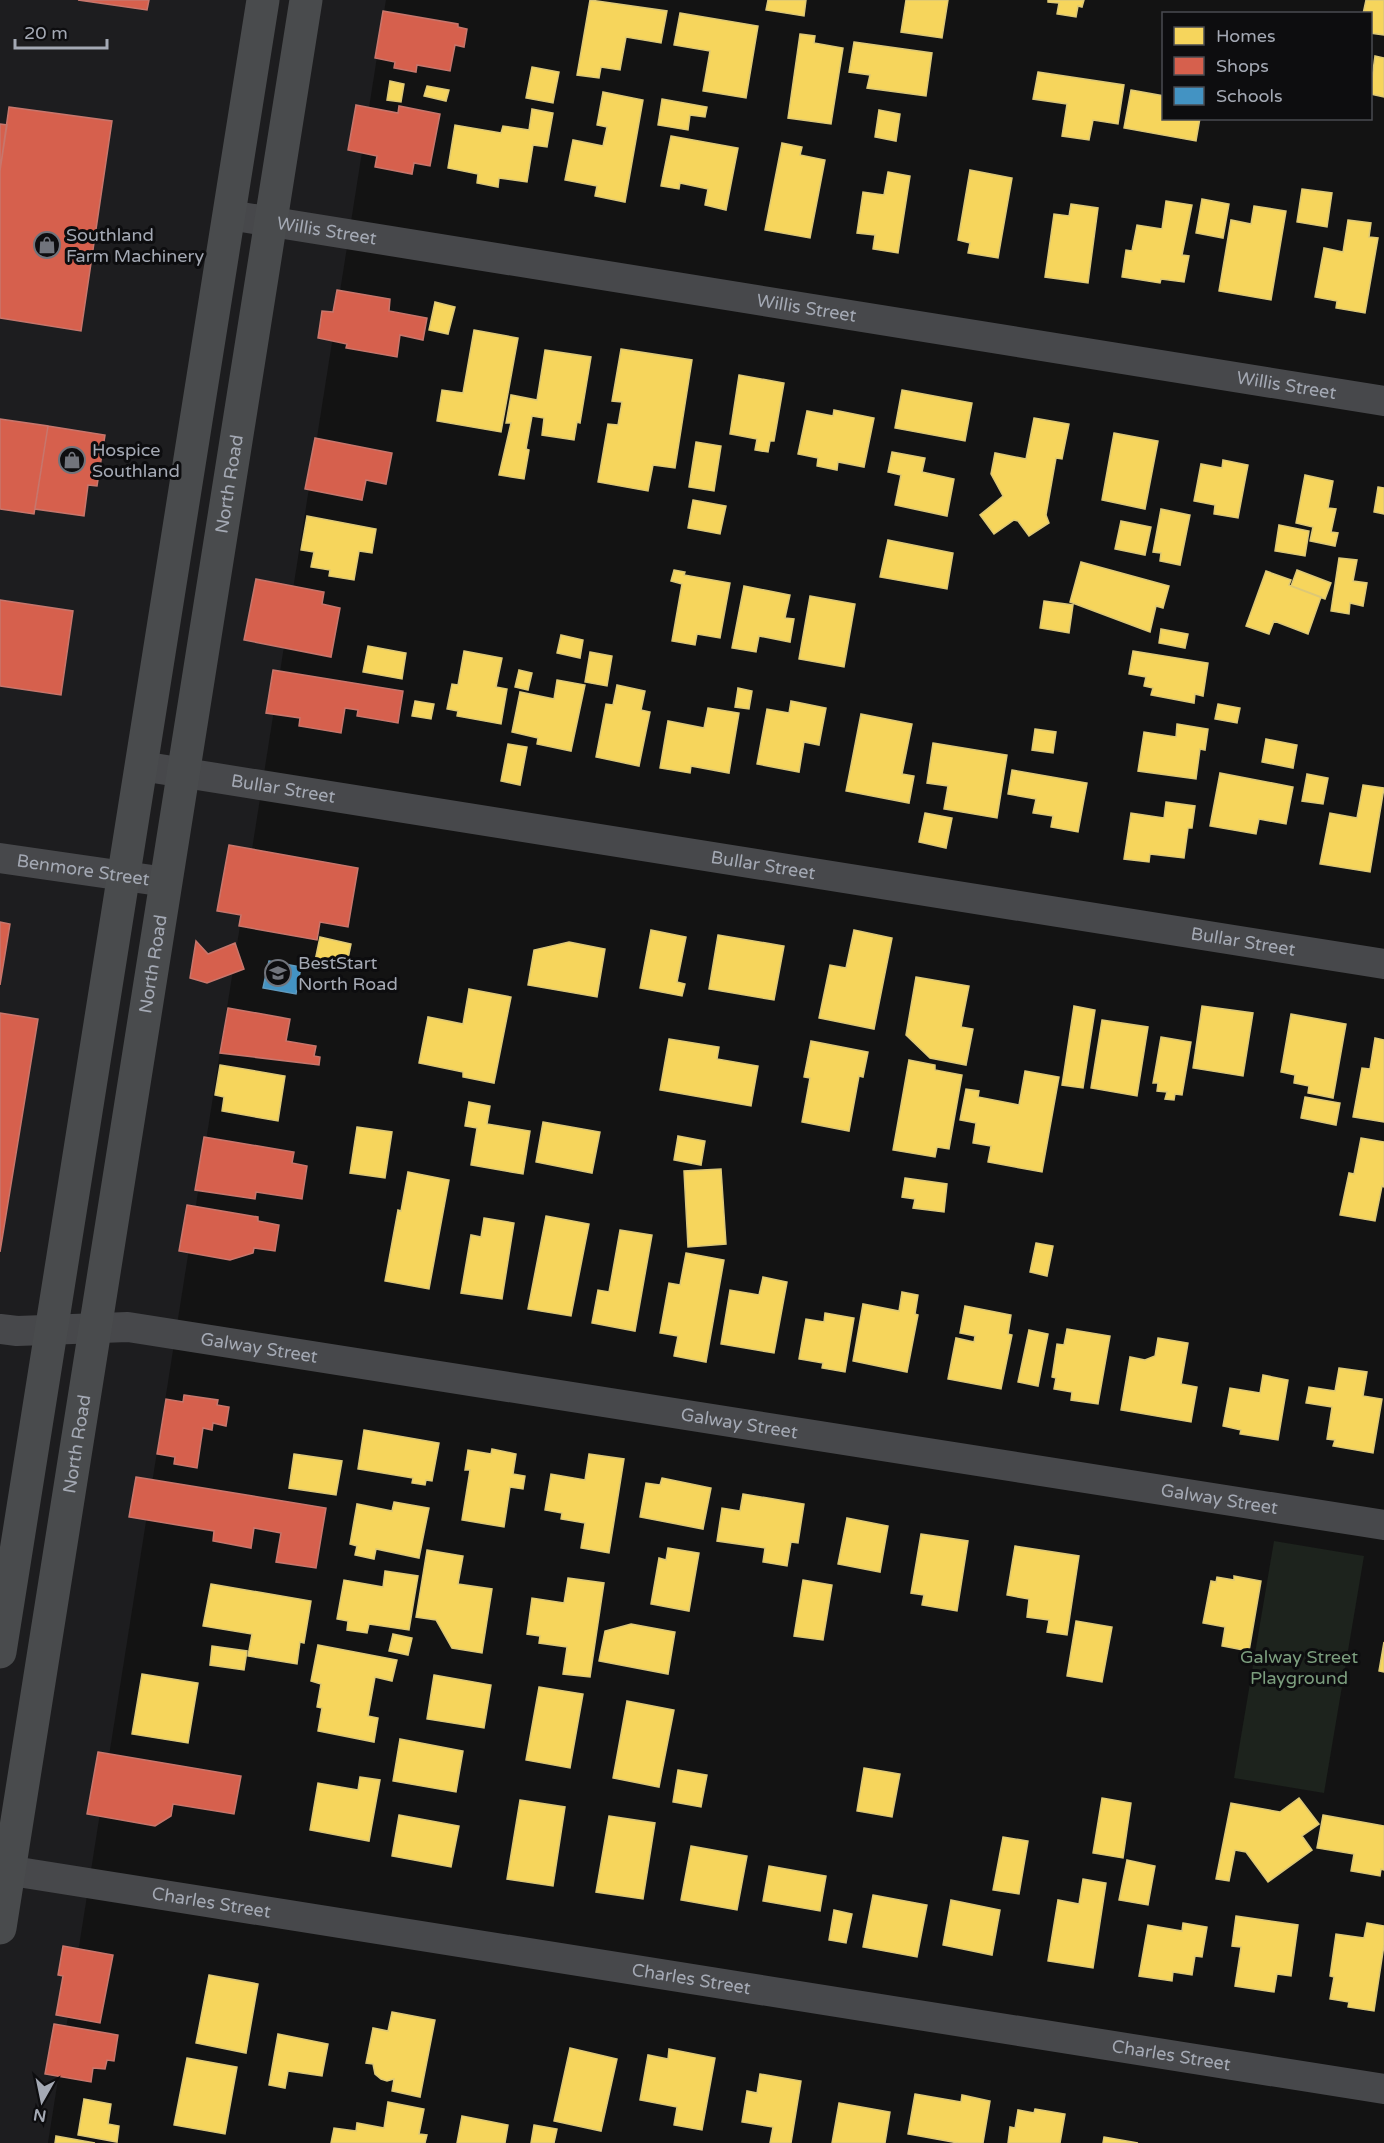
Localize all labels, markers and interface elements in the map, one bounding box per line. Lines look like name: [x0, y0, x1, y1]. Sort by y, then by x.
scale bar: [15, 12, 106, 50]
legend: [1162, 12, 1372, 120]
text: 20 m: [24, 22, 68, 44]
text: Homes: [1216, 25, 1276, 47]
text: Shops: [1216, 55, 1269, 77]
text: Schools: [1216, 85, 1283, 107]
street label: Willis Street: [275, 212, 378, 250]
place label: Southland Farm Machinery: [66, 224, 204, 267]
shop icon: Southland Farm Machinery: [32, 230, 62, 260]
street label: Willis Street: [755, 289, 858, 327]
street label: Willis Street: [1235, 366, 1338, 404]
street label: North Road: [210, 433, 248, 535]
place label: Hospice Southland: [92, 439, 180, 482]
shop icon: Hospice Southland: [57, 445, 87, 475]
street label: Bullar Street: [229, 769, 337, 808]
street label: Bullar Street: [709, 846, 817, 884]
street label: Benmore Street: [15, 850, 151, 891]
street label: North Road: [134, 913, 172, 1015]
street label: Bullar Street: [1189, 922, 1297, 961]
place label: BestStart North Road: [298, 952, 398, 995]
school or university icon: BestStart North Road: [263, 958, 293, 988]
street label: Galway Street: [199, 1328, 319, 1368]
street label: North Road: [58, 1393, 96, 1495]
street label: Galway Street: [679, 1403, 799, 1443]
street label: Galway Street: [1159, 1479, 1280, 1519]
park label: Galway Street Playground: [1240, 1646, 1358, 1689]
street label: Charles Street: [150, 1882, 272, 1923]
street label: Charles Street: [630, 1959, 752, 1999]
street label: Charles Street: [1110, 2035, 1232, 2075]
north arrow: [12, 2071, 72, 2131]
text: N: [32, 2104, 48, 2126]

